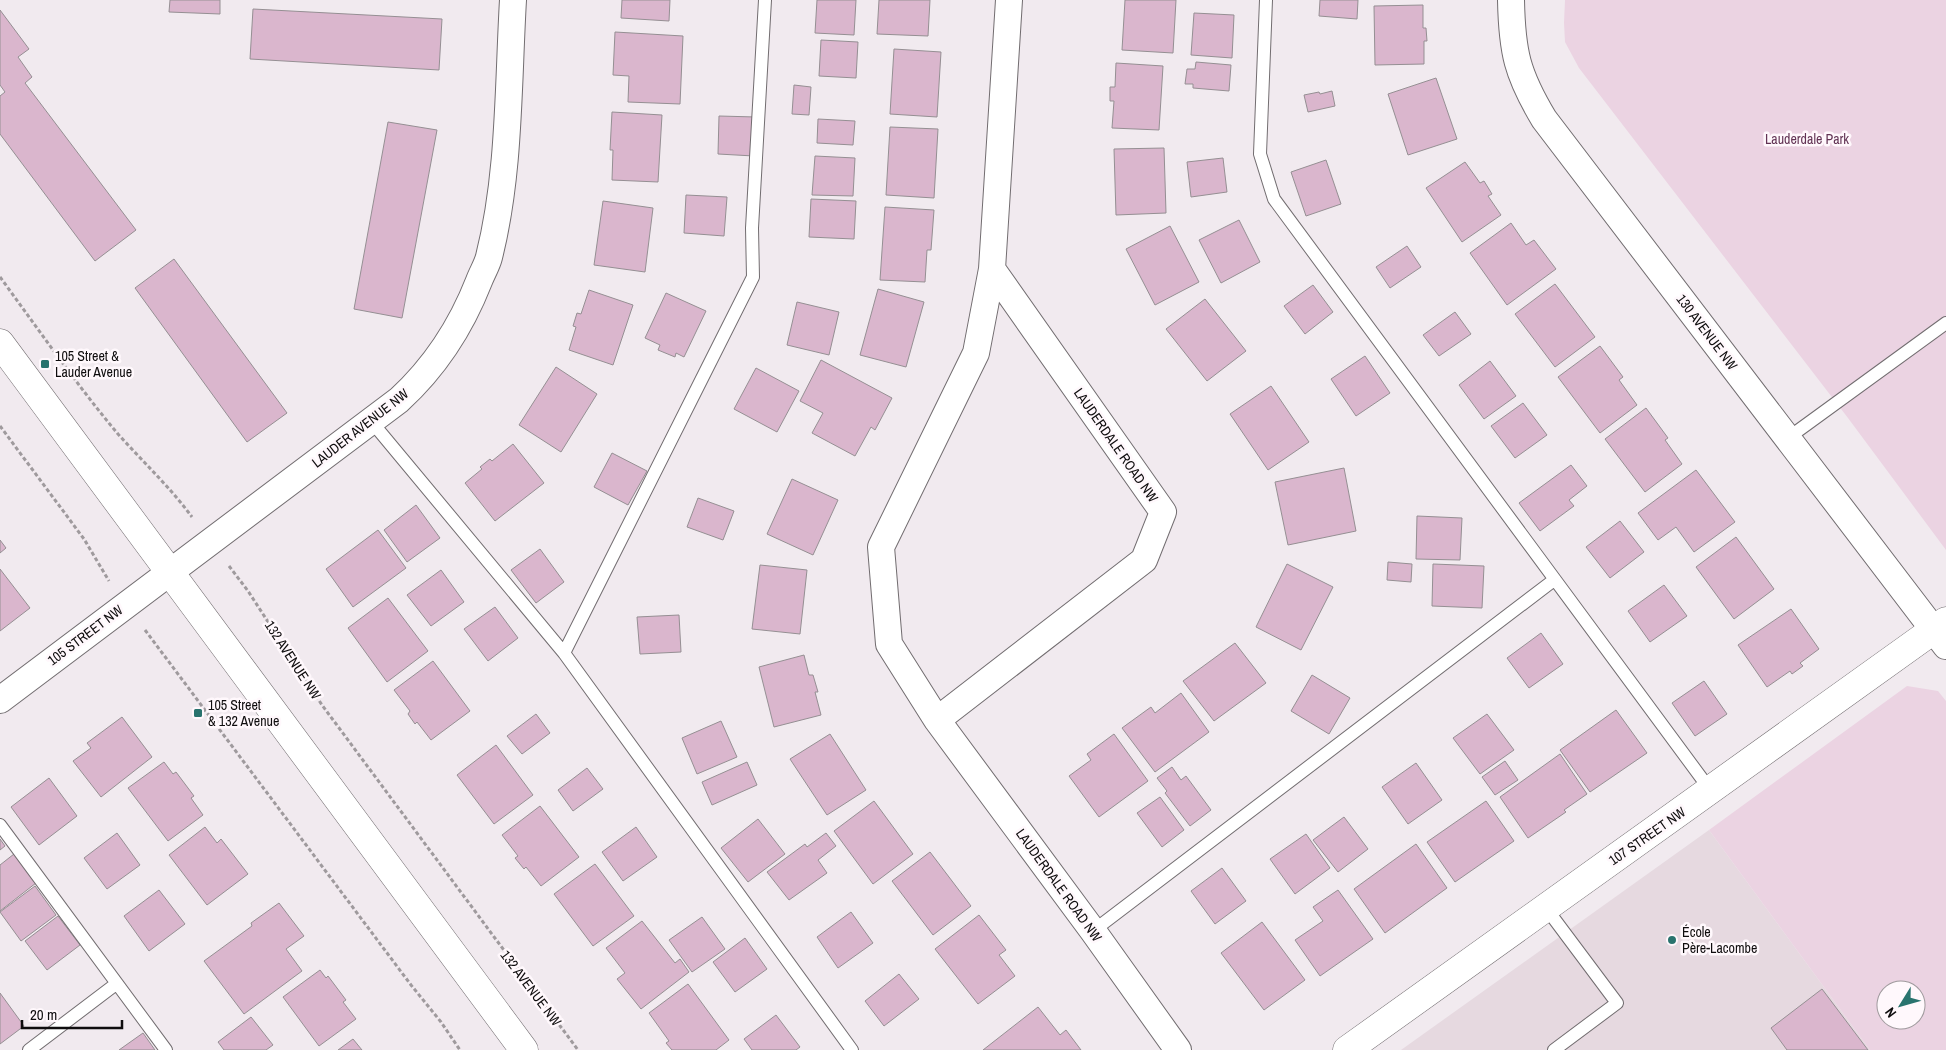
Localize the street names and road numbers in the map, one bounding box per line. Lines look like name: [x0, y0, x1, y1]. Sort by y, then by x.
street label: 130 AVENUE NW: [1673, 290, 1741, 374]
street label: LAUDERDALE ROAD NW: [1070, 384, 1162, 506]
street label: LAUDER AVENUE NW: [308, 385, 412, 471]
street label: 105 STREET NW: [44, 601, 126, 669]
street label: 132 AVENUE NW: [261, 617, 325, 703]
street label: 107 STREET NW: [1605, 803, 1689, 869]
street label: LAUDERDALE ROAD NW: [1012, 825, 1106, 945]
street label: 132 AVENUE NW: [497, 946, 565, 1030]

